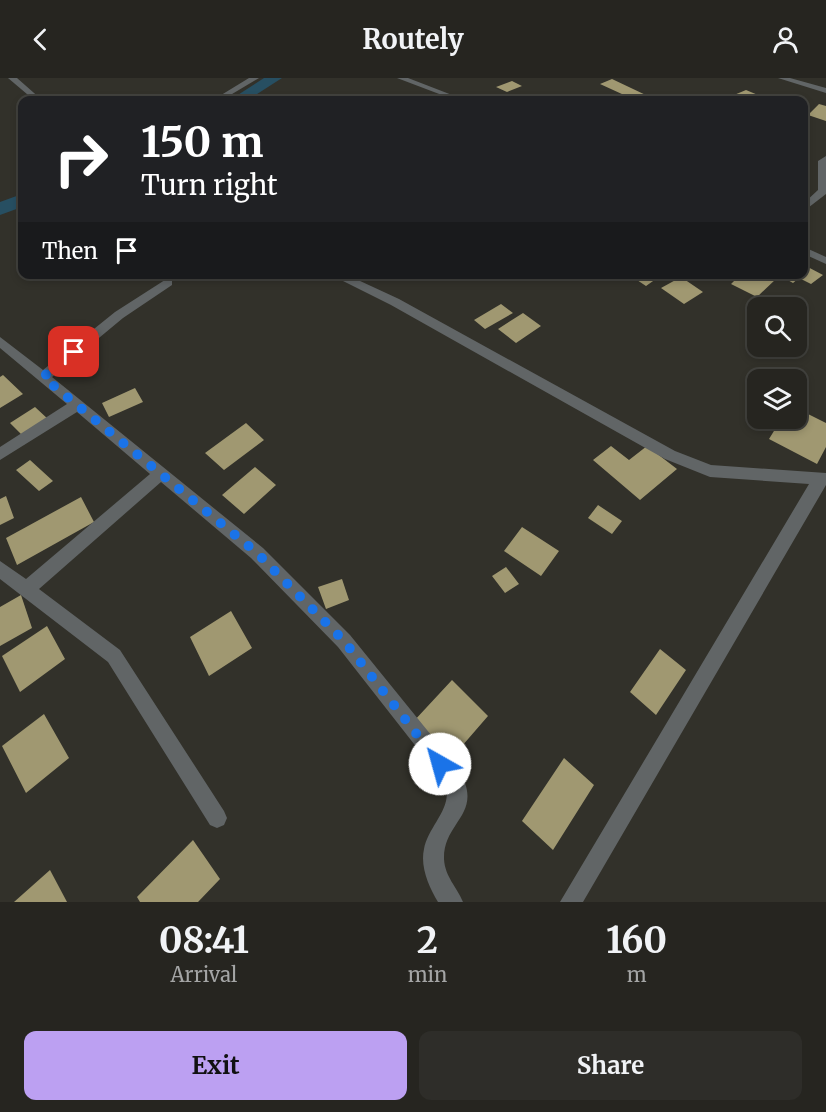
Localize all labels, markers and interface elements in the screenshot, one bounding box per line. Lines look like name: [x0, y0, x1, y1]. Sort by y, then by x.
text: Routely: [362, 22, 464, 56]
icon: back: [24, 23, 57, 56]
icon: person: [769, 23, 802, 56]
text: 150 m: [141, 116, 263, 168]
icon: right: [42, 120, 120, 198]
text: Turn right: [141, 168, 278, 202]
icon: arrive: [110, 234, 143, 267]
text: Then: [42, 237, 98, 265]
map controls: [747, 297, 807, 429]
button: search: [747, 297, 807, 357]
pin: [48, 326, 99, 377]
icon: arrive: [57, 335, 90, 368]
button: layers: [747, 369, 807, 429]
position arrow: [408, 732, 472, 796]
text: 08:41: [159, 918, 249, 963]
text: 2: [417, 918, 438, 963]
text: 160: [606, 918, 667, 963]
text: Arrival: [170, 962, 237, 987]
text: min: [408, 962, 447, 987]
text: m: [627, 962, 647, 987]
button: Exit: [24, 1031, 407, 1100]
button: Share: [419, 1031, 802, 1100]

